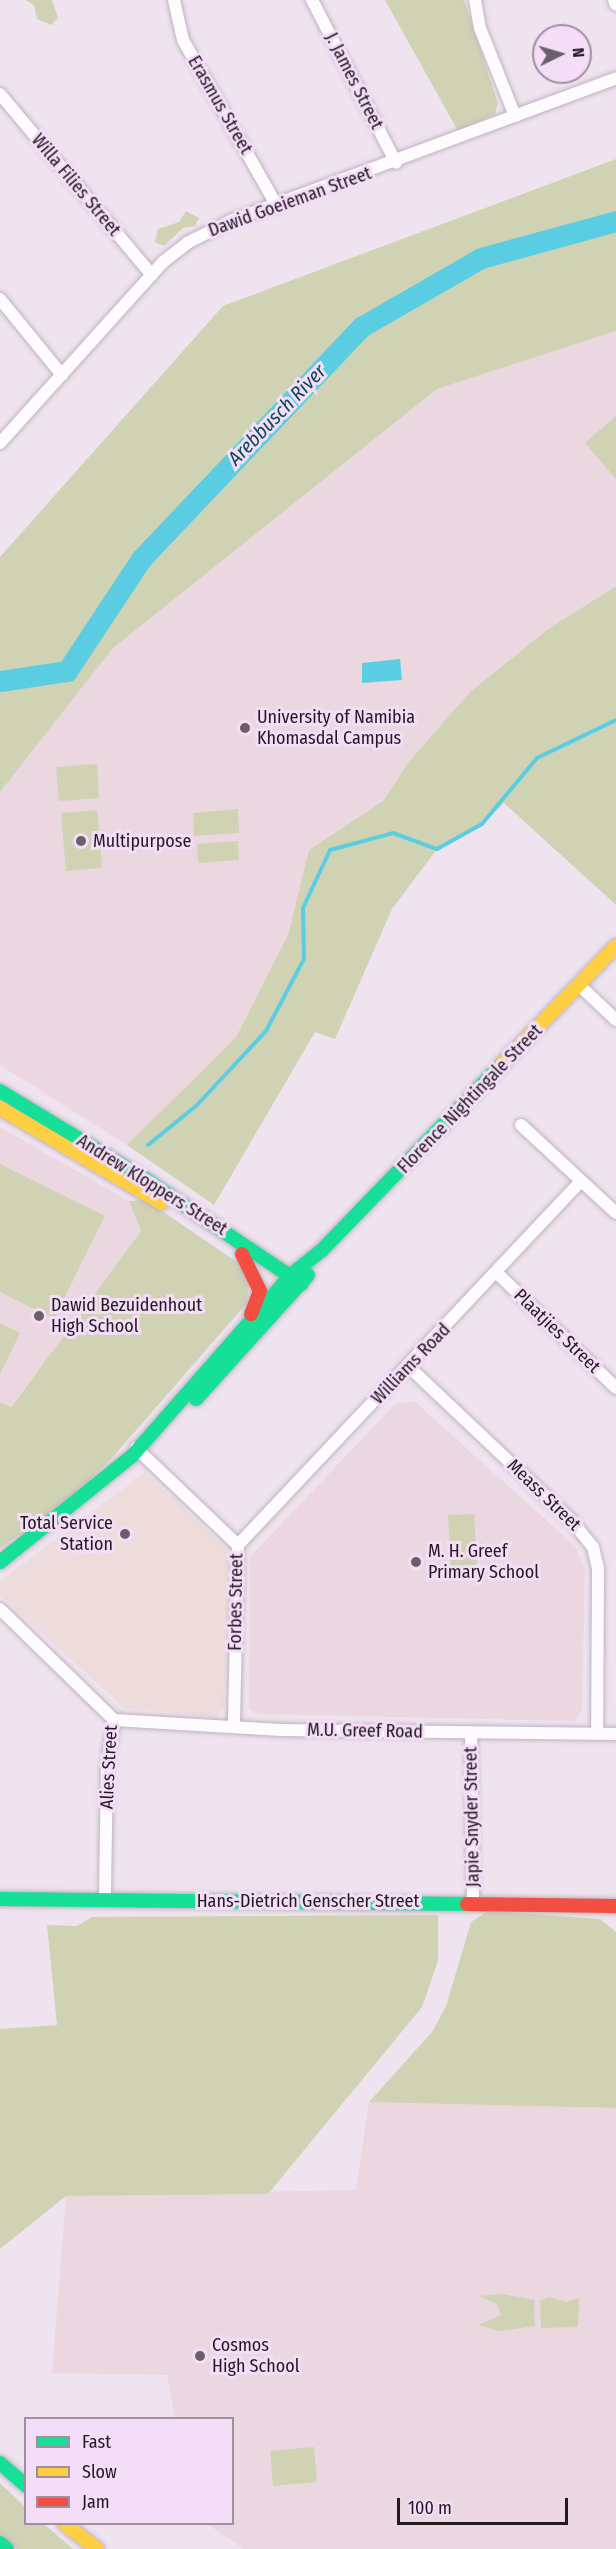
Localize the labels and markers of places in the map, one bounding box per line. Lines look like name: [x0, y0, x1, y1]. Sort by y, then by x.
place label: University of Namibia Khomasdal Campus: [257, 707, 415, 750]
marker: University of Namibia Khomasdal Campus: [238, 721, 252, 735]
place label: Multipurpose: [93, 830, 191, 852]
marker: Multipurpose: [74, 834, 88, 848]
place label: Dawid Bezuidenhout High School: [51, 1295, 202, 1338]
marker: Dawid Bezuidenhout High School: [32, 1309, 46, 1323]
place label: Total Service Station: [20, 1513, 113, 1556]
marker: Total Service Station: [118, 1527, 132, 1541]
place label: M. H. Greef Primary School: [428, 1541, 539, 1584]
marker: M. H. Greef Primary School: [409, 1555, 423, 1569]
place label: Cosmos High School: [212, 2335, 299, 2378]
marker: Cosmos High School: [193, 2349, 207, 2363]

